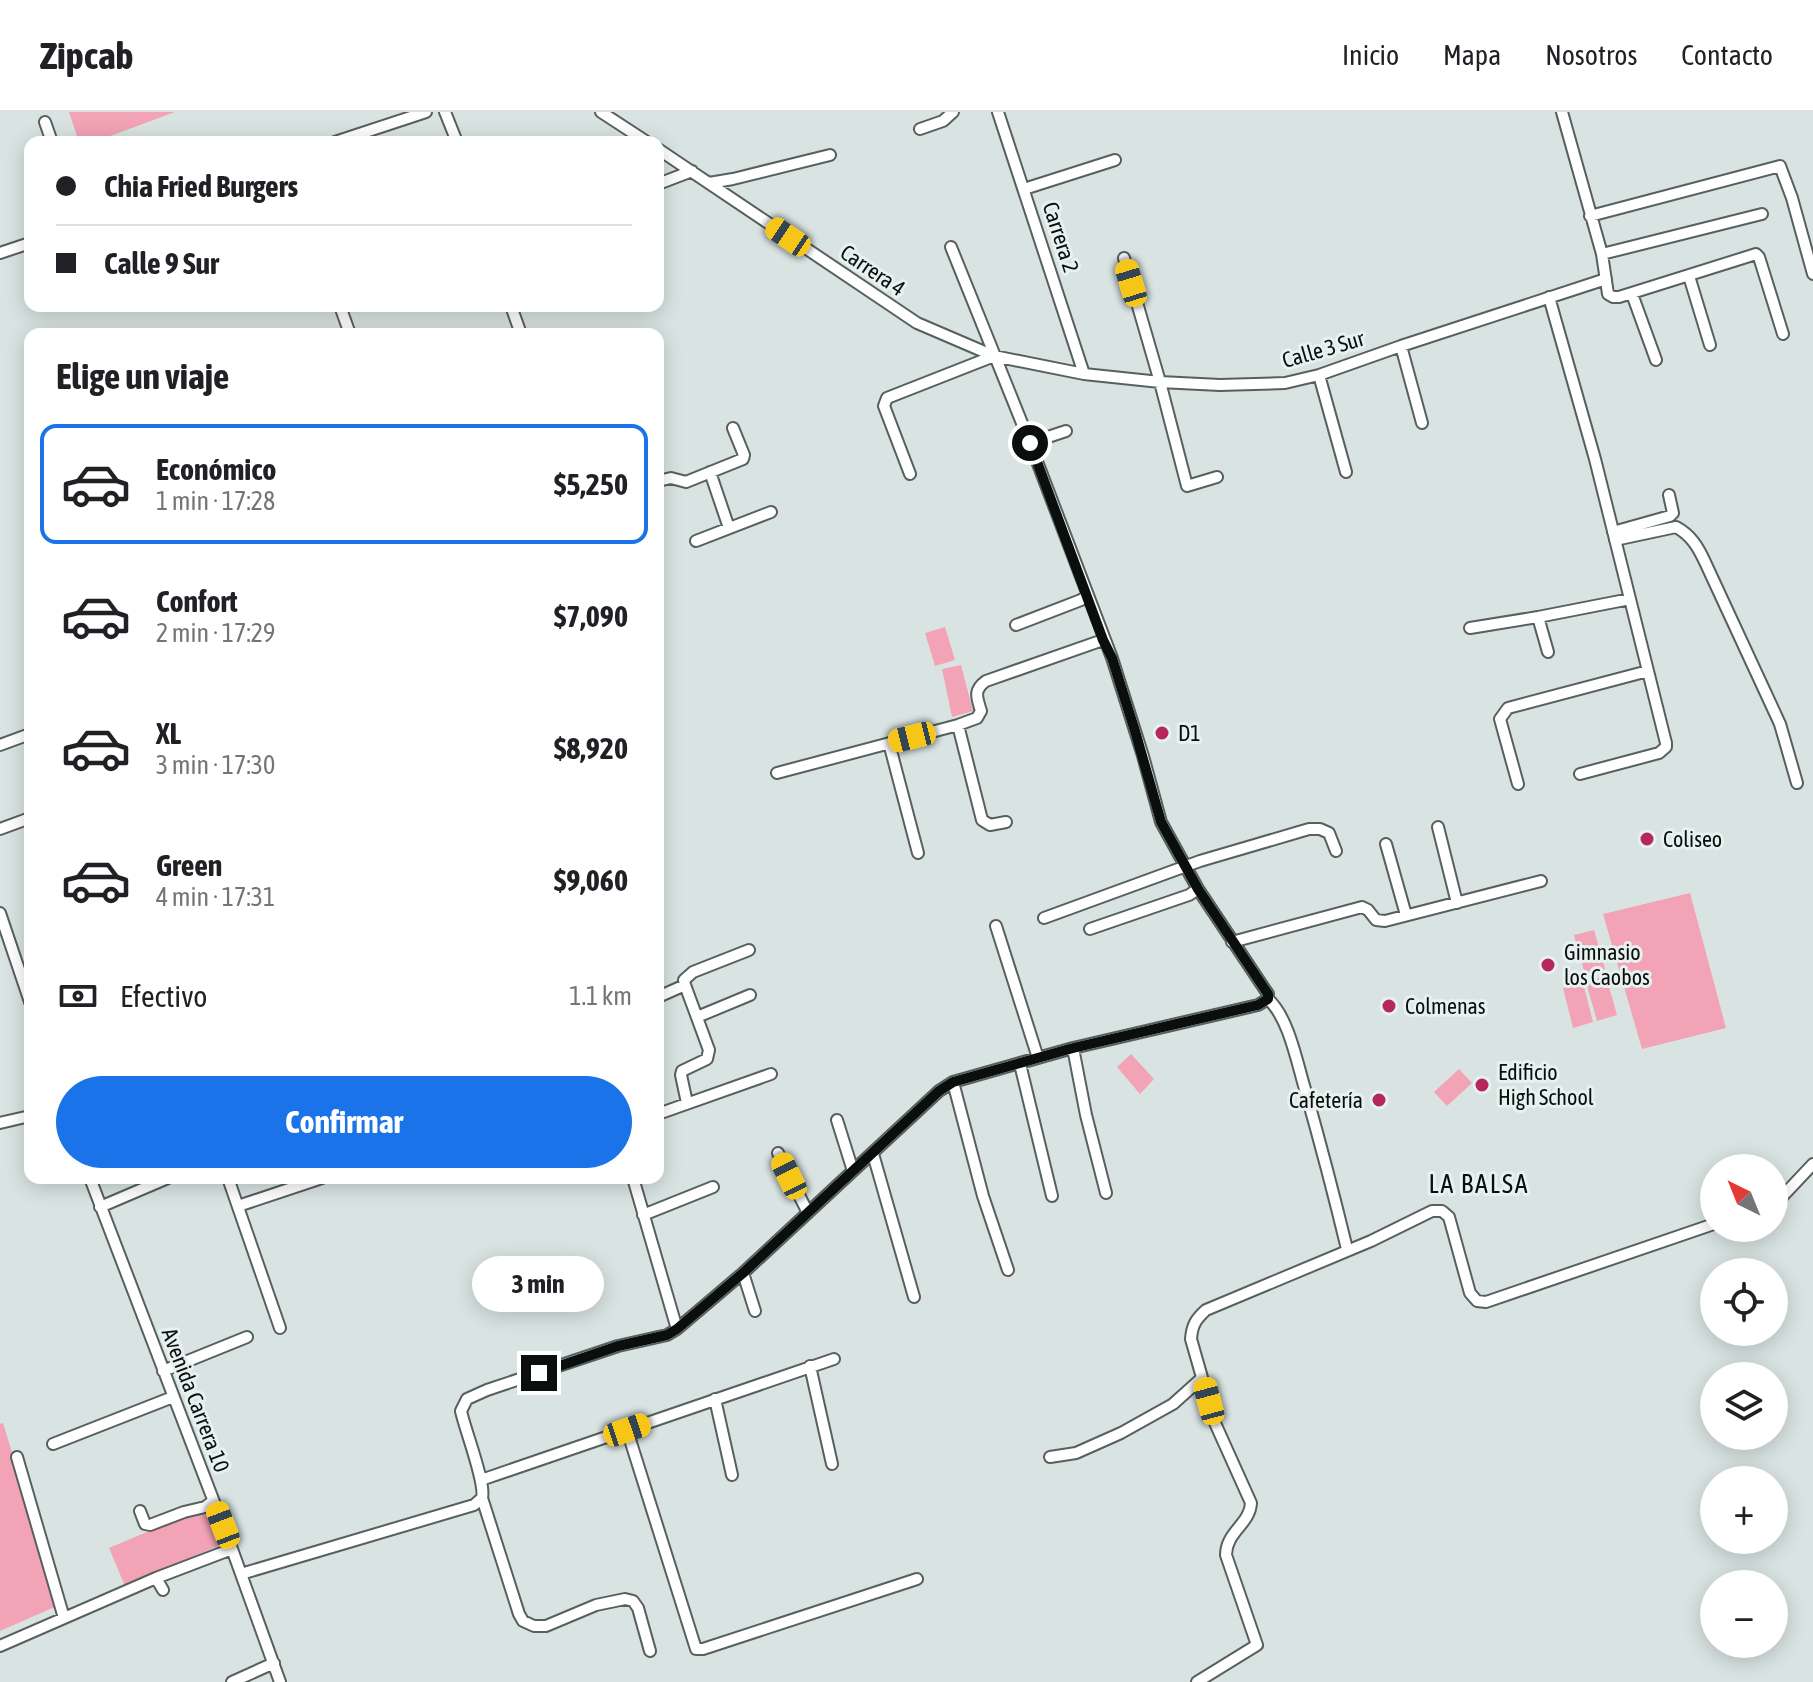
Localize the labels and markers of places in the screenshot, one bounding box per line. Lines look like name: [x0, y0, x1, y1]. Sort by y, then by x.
place label: D1: [1178, 720, 1201, 746]
marker: D1: [1153, 724, 1171, 742]
place label: Coliseo: [1663, 826, 1722, 852]
marker: Coliseo: [1638, 830, 1656, 848]
place label: Gimnasio los Caobos: [1564, 939, 1650, 990]
marker: Gimnasio los Caobos: [1539, 956, 1557, 974]
place label: Colmenas: [1405, 993, 1486, 1019]
marker: Colmenas: [1380, 997, 1398, 1015]
place label: Edificio High School: [1498, 1059, 1594, 1110]
marker: Edificio High School: [1473, 1076, 1491, 1094]
place label: Cafetería: [1289, 1087, 1363, 1113]
marker: Cafetería: [1370, 1091, 1388, 1109]

